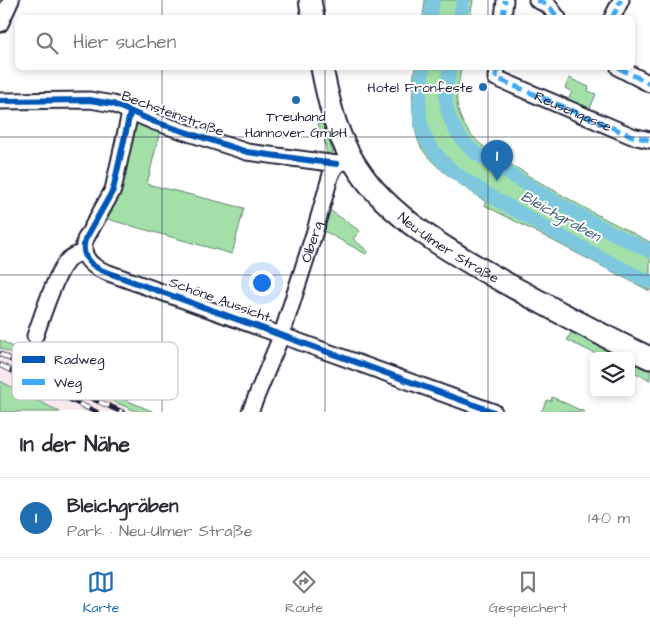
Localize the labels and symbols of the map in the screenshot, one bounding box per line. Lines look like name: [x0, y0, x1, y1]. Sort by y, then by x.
place label: Hotel Fronfeste: [367, 78, 473, 98]
marker: Hotel Fronfeste: [477, 81, 489, 93]
street label: Bechsteinstraße: [119, 86, 227, 142]
street label: Reusengasse: [531, 87, 615, 137]
marker: Treuhand Hannover GmbH: [290, 94, 302, 106]
place label: Treuhand Hannover GmbH: [245, 107, 348, 143]
pin: 1: [481, 140, 513, 181]
water label: Bleichgraben: [517, 186, 606, 249]
street label: Neu-Ulmer Straße: [393, 208, 503, 289]
street label: Ölberg: [296, 219, 328, 265]
your location: [249, 270, 275, 296]
street label: Schöne Aussicht: [166, 272, 273, 328]
legend: [12, 342, 178, 400]
text: Radweg: [54, 350, 104, 370]
text: Weg: [54, 373, 82, 393]

